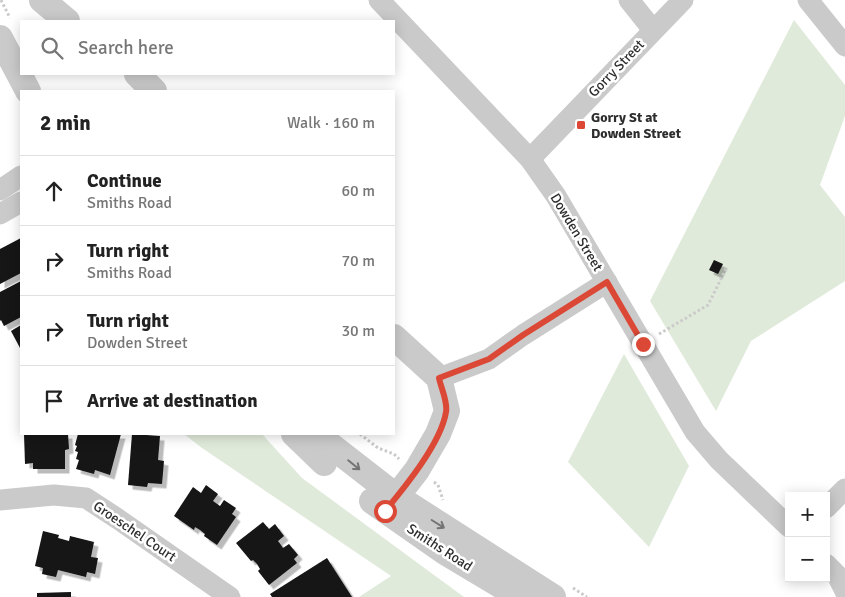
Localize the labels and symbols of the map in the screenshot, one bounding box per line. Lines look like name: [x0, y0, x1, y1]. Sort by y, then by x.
street label: Gorry Street: [585, 36, 648, 101]
place label: Gorry St at Dowden Street: [591, 109, 682, 142]
marker: Gorry St at Dowden Street: [575, 119, 587, 131]
street label: Dowden Street: [547, 190, 607, 274]
route end: [632, 333, 655, 356]
one-way arrow: [347, 459, 360, 470]
street label: Groeschel Court: [90, 497, 179, 565]
route start: [374, 500, 397, 523]
one-way arrow: [431, 518, 445, 529]
street label: Smiths Road: [404, 520, 476, 575]

